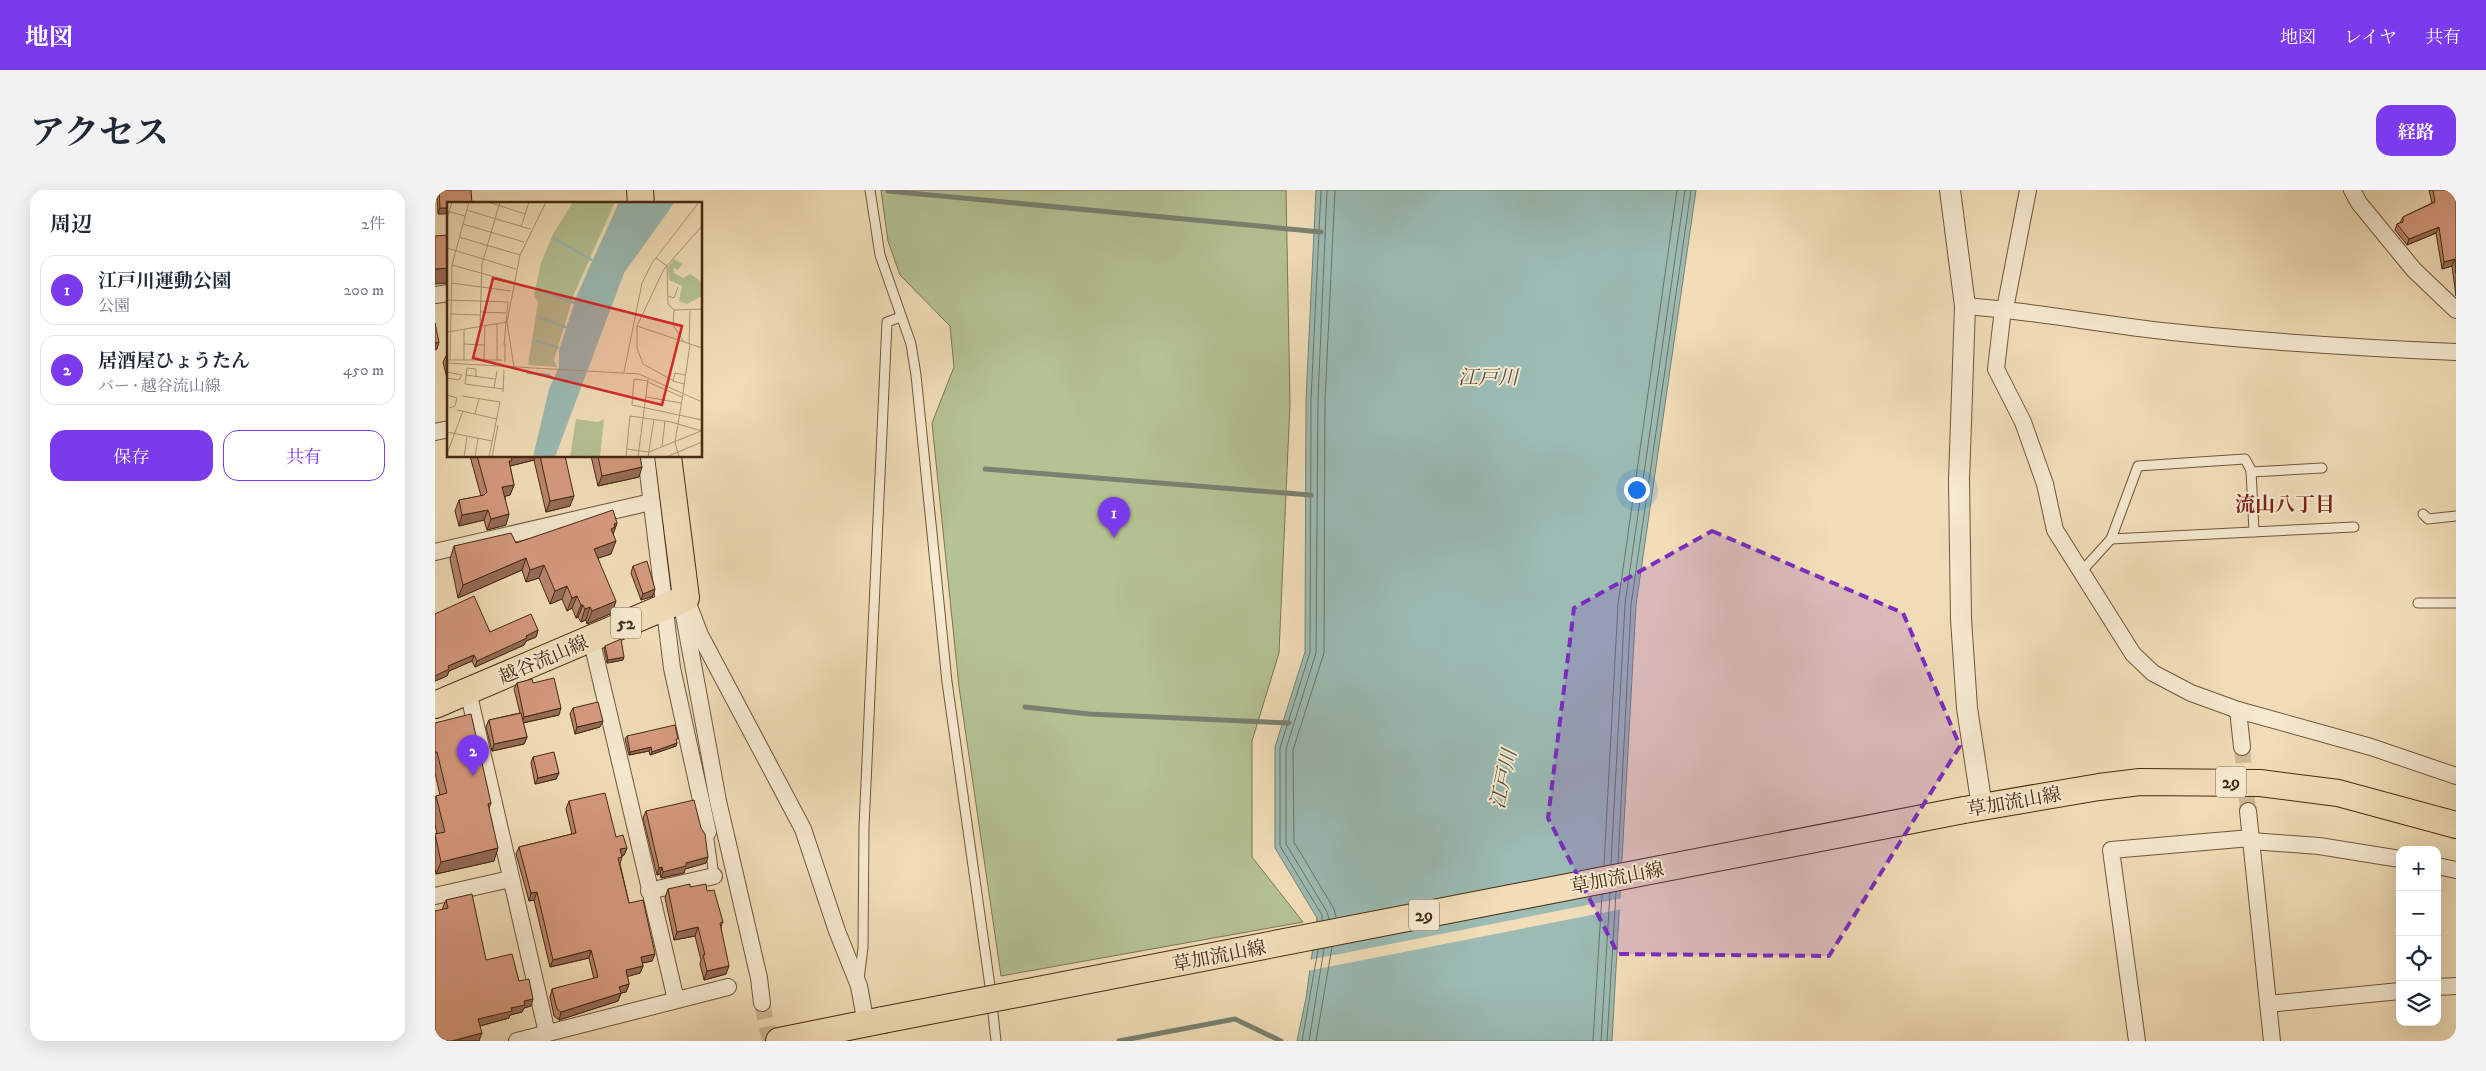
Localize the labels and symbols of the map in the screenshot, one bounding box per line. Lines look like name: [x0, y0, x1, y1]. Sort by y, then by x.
inset map: [447, 202, 703, 458]
water label: 江戸川: [1458, 366, 1520, 391]
your location: [1624, 477, 1650, 503]
district label: 流山八丁目: [2235, 493, 2335, 518]
pin: 1: [1098, 497, 1130, 538]
road number: 52: [611, 608, 641, 638]
street label: 越谷流山線: [495, 631, 592, 690]
pin: 2: [457, 735, 489, 776]
water label: 江戸川: [1486, 745, 1523, 811]
road number: 29: [2216, 766, 2246, 798]
street label: 草加流山線: [1965, 783, 2063, 822]
street label: 草加流山線: [1568, 858, 1666, 899]
road number: 29: [1409, 900, 1439, 930]
street label: 草加流山線: [1170, 936, 1268, 977]

